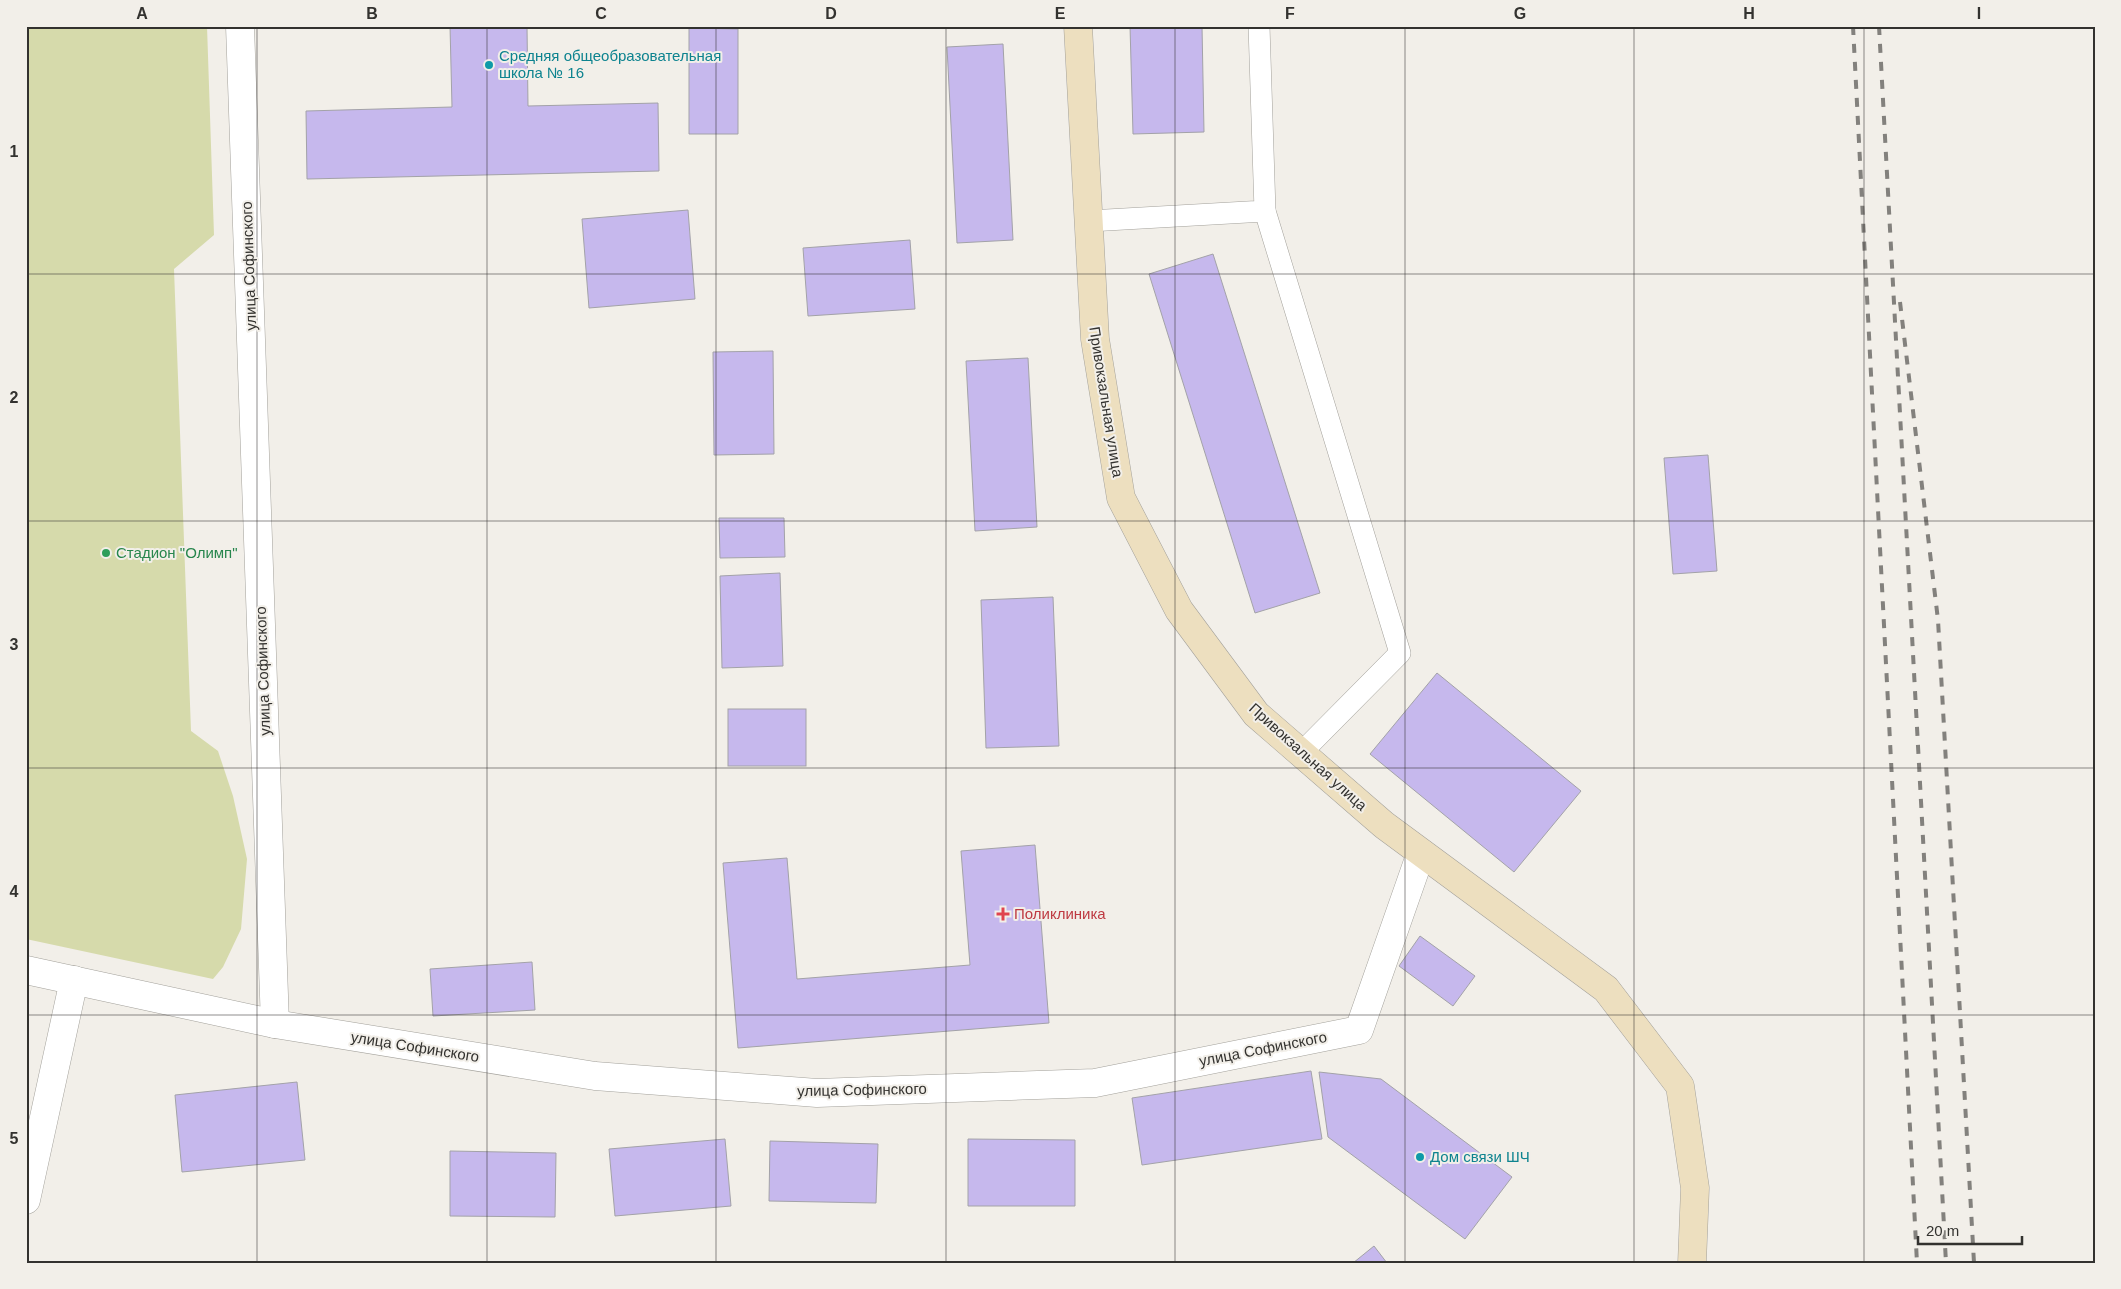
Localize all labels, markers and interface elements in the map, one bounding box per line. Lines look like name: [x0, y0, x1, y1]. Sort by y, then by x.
text: A: [136, 5, 148, 22]
text: B: [366, 5, 378, 22]
text: C: [595, 5, 607, 22]
text: D: [825, 5, 837, 22]
text: E: [1055, 5, 1066, 22]
text: F: [1285, 5, 1295, 22]
text: G: [1514, 5, 1526, 22]
text: H: [1743, 5, 1755, 22]
text: I: [1977, 5, 1981, 22]
place label: Средняя общеобразовательная школа № 16: [499, 47, 721, 81]
marker: Средняя общеобразовательная школа № 16: [483, 59, 495, 71]
text: 1: [10, 143, 19, 160]
street label: улица Софинского: [238, 201, 259, 331]
street label: Привокзальная улица: [1086, 325, 1127, 479]
text: 2: [10, 389, 19, 406]
place label: Стадион "Олимп": [116, 544, 238, 561]
marker: Стадион "Олимп": [100, 547, 112, 559]
street label: улица Софинского: [252, 606, 273, 736]
text: 3: [10, 636, 19, 653]
street label: Привокзальная улица: [1246, 699, 1371, 814]
text: 4: [10, 883, 19, 900]
place label: Поликлиника: [1014, 905, 1106, 922]
marker: Поликлиника: [996, 907, 1010, 921]
street label: улица Софинского: [350, 1028, 480, 1065]
street label: улица Софинского: [1198, 1028, 1328, 1069]
street label: улица Софинского: [797, 1080, 927, 1099]
text: 5: [10, 1130, 19, 1147]
place label: Дом связи ШЧ: [1430, 1148, 1530, 1165]
marker: Дом связи ШЧ: [1414, 1151, 1426, 1163]
scale bar: [1918, 1214, 2022, 1246]
text: 20 m: [1926, 1222, 1959, 1239]

